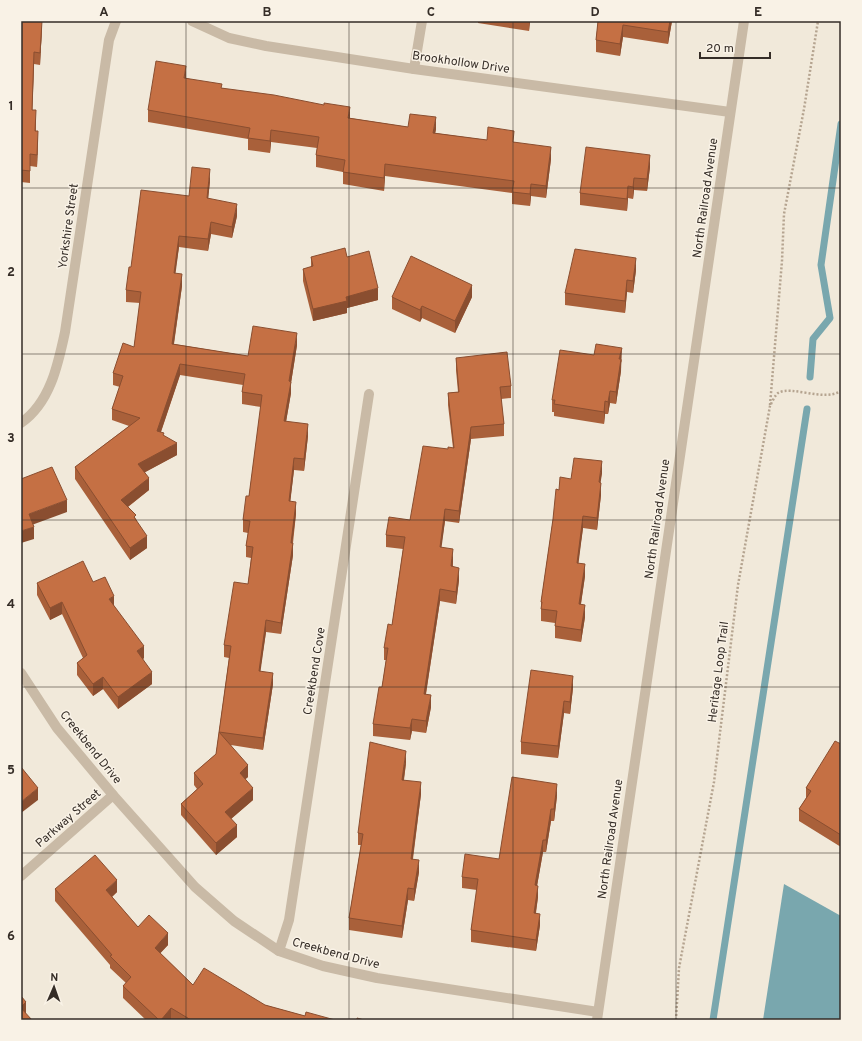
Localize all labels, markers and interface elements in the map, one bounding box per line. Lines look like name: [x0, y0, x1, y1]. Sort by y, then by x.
text: A: [99, 5, 109, 21]
text: B: [263, 5, 272, 21]
text: C: [427, 5, 435, 21]
text: D: [590, 5, 600, 21]
text: E: [754, 5, 762, 21]
scale bar: [700, 34, 770, 60]
text: 20 m: [706, 41, 734, 57]
street label: Brookhollow Drive: [411, 48, 511, 78]
text: 1: [8, 99, 14, 115]
street label: North Railroad Avenue: [690, 137, 722, 259]
street label: Yorkshire Street: [55, 182, 83, 270]
text: 2: [7, 265, 15, 281]
text: 3: [7, 431, 15, 447]
street label: North Railroad Avenue: [642, 458, 674, 580]
text: 4: [7, 597, 15, 613]
street label: Heritage Loop Trail: [705, 621, 733, 724]
street label: Creekbend Cove: [300, 626, 330, 716]
street label: Creekbend Drive: [56, 708, 125, 788]
text: 5: [7, 763, 15, 779]
street label: North Railroad Avenue: [595, 778, 627, 900]
street label: Parkway Street: [33, 786, 105, 852]
text: 6: [7, 929, 15, 945]
street label: Creekbend Drive: [290, 935, 381, 973]
north arrow: [34, 967, 74, 1007]
text: N: [50, 971, 59, 985]

